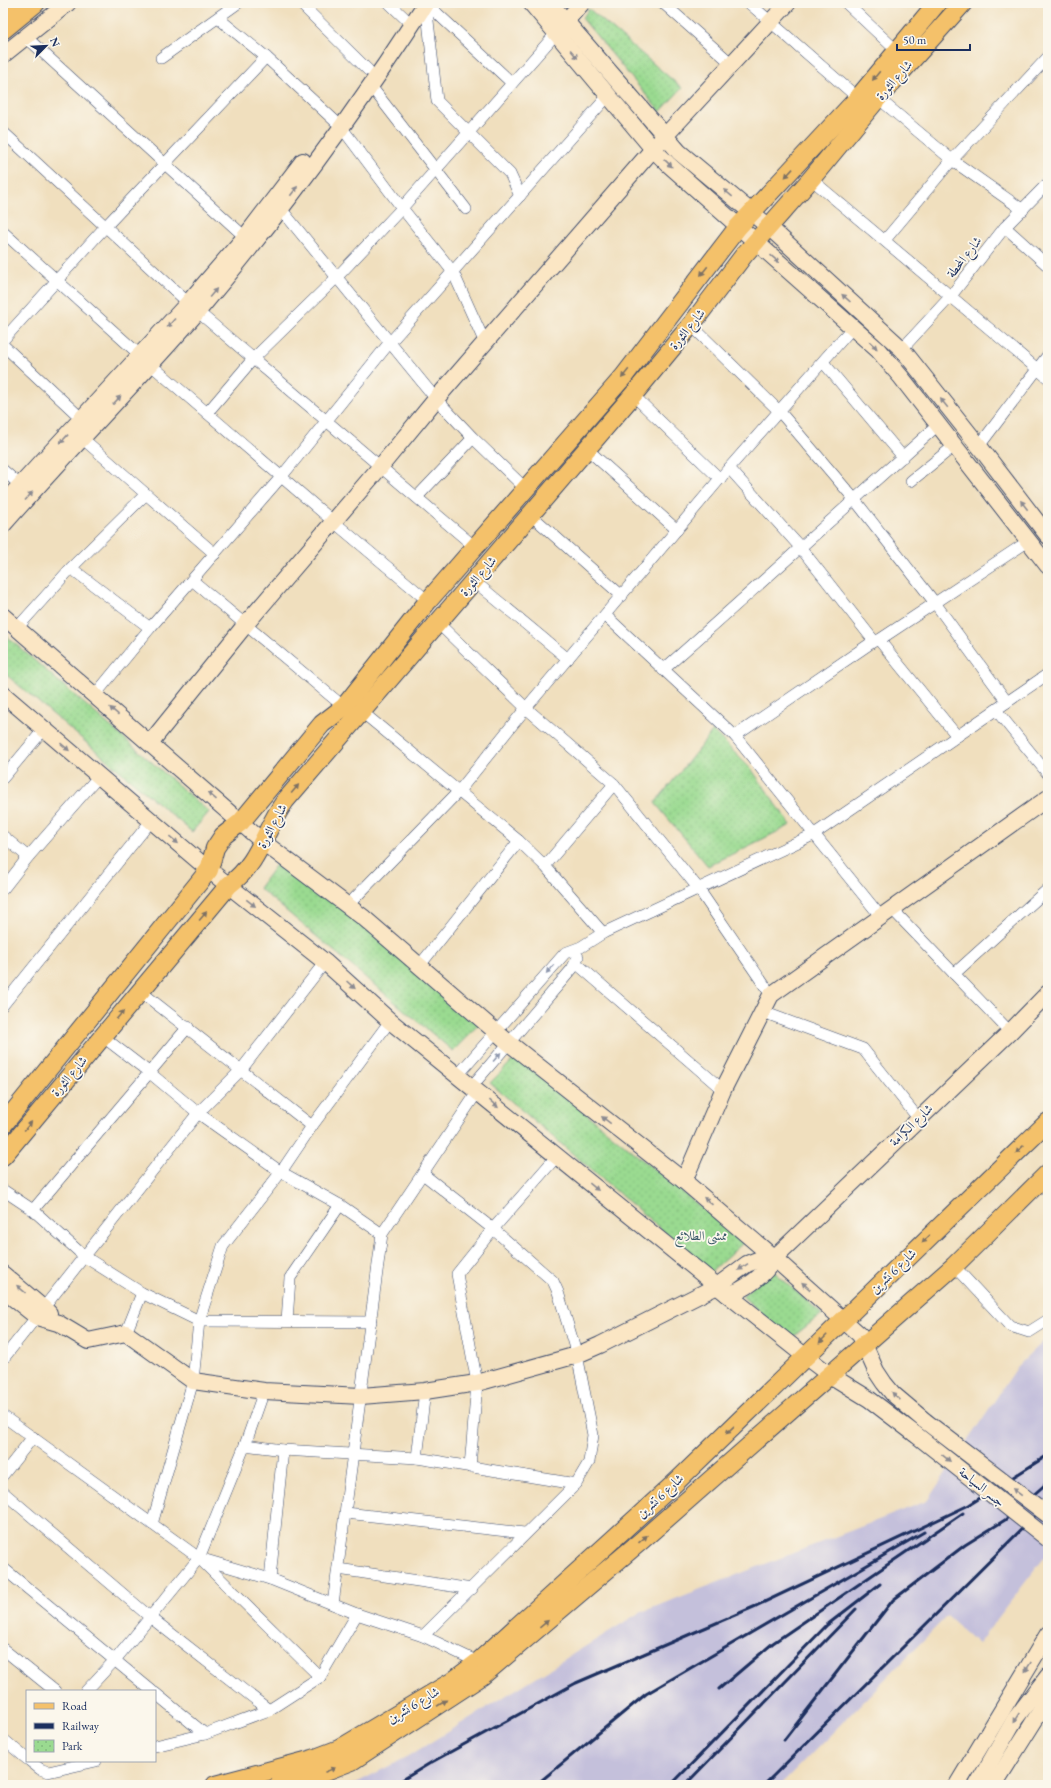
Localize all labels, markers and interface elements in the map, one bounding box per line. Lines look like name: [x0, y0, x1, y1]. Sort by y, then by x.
north arrow: [26, 26, 66, 66]
scale bar: [897, 26, 970, 52]
text: 50 m: [903, 32, 927, 48]
text: N: [47, 35, 63, 49]
one-way arrow: [569, 49, 578, 60]
street label: شارع الثورة: [872, 56, 918, 106]
one-way arrow: [872, 71, 881, 82]
one-way arrow: [663, 158, 673, 168]
one-way arrow: [784, 168, 794, 178]
one-way arrow: [290, 186, 298, 197]
one-way arrow: [723, 189, 734, 197]
street label: شارع المحطة: [942, 233, 988, 283]
one-way arrow: [770, 255, 780, 264]
one-way arrow: [700, 266, 709, 277]
one-way arrow: [208, 287, 217, 298]
one-way arrow: [841, 293, 851, 303]
street label: شارع الثورة: [665, 305, 711, 355]
one-way arrow: [166, 318, 175, 328]
one-way arrow: [867, 341, 878, 350]
one-way arrow: [620, 369, 629, 379]
one-way arrow: [112, 395, 122, 405]
one-way arrow: [940, 397, 949, 408]
one-way arrow: [59, 434, 68, 444]
one-way arrow: [24, 490, 33, 501]
one-way arrow: [1020, 500, 1029, 511]
street label: شارع الثورة: [456, 552, 502, 602]
one-way arrow: [108, 707, 119, 716]
one-way arrow: [60, 742, 69, 751]
one-way arrow: [291, 784, 300, 794]
one-way arrow: [207, 792, 217, 801]
street label: شارع الثورة: [253, 801, 293, 853]
one-way arrow: [169, 836, 180, 845]
one-way arrow: [245, 898, 256, 907]
one-way arrow: [199, 910, 208, 921]
one-way arrow: [545, 964, 555, 974]
one-way arrow: [346, 980, 356, 990]
one-way arrow: [115, 1010, 124, 1021]
one-way arrow: [493, 1051, 502, 1062]
street label: شارع الثورة: [47, 1052, 93, 1102]
one-way arrow: [488, 1100, 499, 1109]
street label: شارع الكرامة: [886, 1100, 938, 1152]
one-way arrow: [601, 1115, 612, 1124]
one-way arrow: [23, 1121, 32, 1131]
one-way arrow: [1015, 1144, 1025, 1154]
one-way arrow: [589, 1182, 600, 1191]
one-way arrow: [702, 1197, 713, 1206]
park label: ممشى الطلائع: [674, 1227, 728, 1248]
one-way arrow: [921, 1234, 931, 1244]
street label: شارع 6 تشرين: [866, 1245, 922, 1299]
one-way arrow: [738, 1263, 748, 1271]
one-way arrow: [801, 1282, 811, 1291]
one-way arrow: [15, 1284, 26, 1293]
one-way arrow: [818, 1334, 828, 1344]
one-way arrow: [891, 1391, 901, 1400]
one-way arrow: [725, 1425, 735, 1435]
one-way arrow: [940, 1454, 951, 1462]
street label: جسر السياحة: [955, 1463, 1009, 1511]
street label: شارع 6 تشرين: [633, 1470, 689, 1524]
one-way arrow: [1012, 1488, 1022, 1496]
one-way arrow: [637, 1535, 648, 1544]
one-way arrow: [539, 1619, 549, 1628]
one-way arrow: [1024, 1662, 1032, 1672]
street label: شارع 6 تشرين: [384, 1683, 444, 1730]
legend: [26, 1690, 156, 1762]
text: Road: [62, 1698, 88, 1714]
one-way arrow: [436, 1700, 447, 1707]
one-way arrow: [1012, 1713, 1020, 1723]
text: Railway: [62, 1718, 100, 1734]
text: Park: [62, 1738, 83, 1754]
one-way arrow: [325, 1766, 337, 1772]

